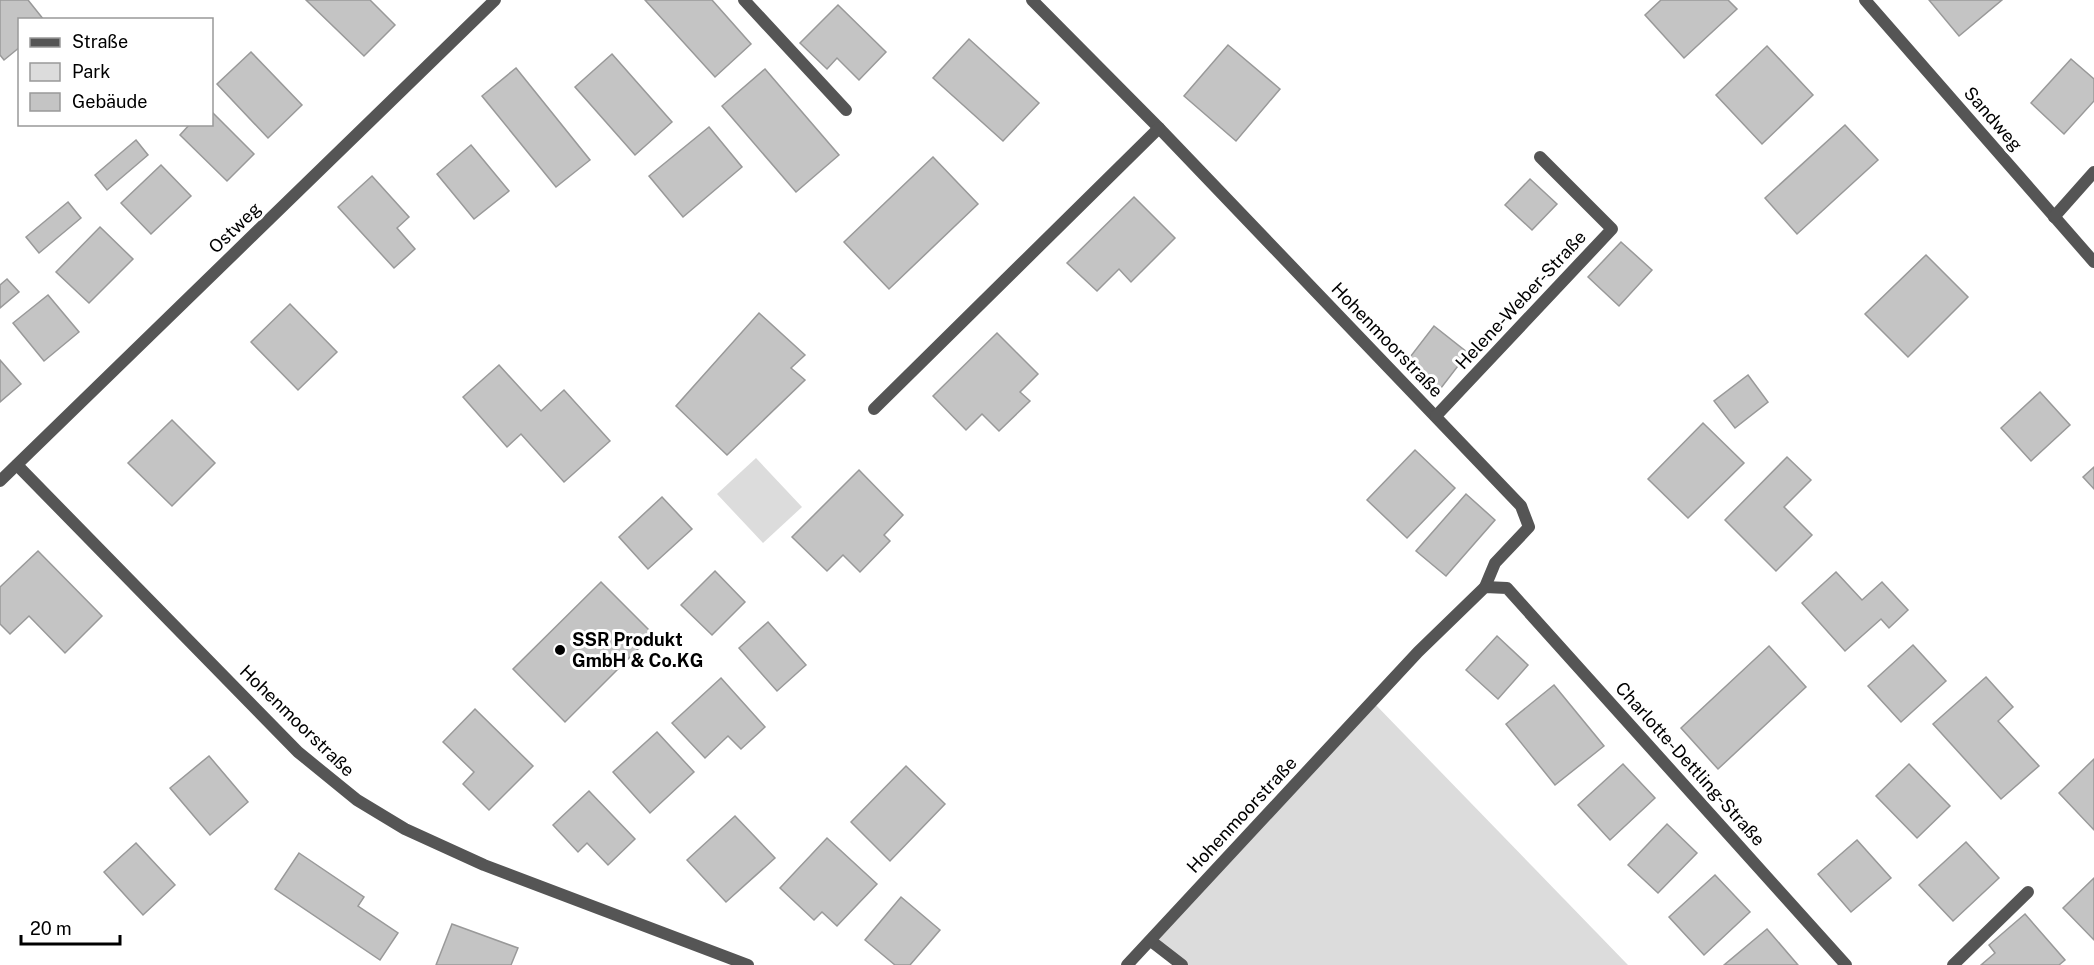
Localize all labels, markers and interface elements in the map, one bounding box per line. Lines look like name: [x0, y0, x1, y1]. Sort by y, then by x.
legend: [18, 18, 213, 126]
text: Straße: [72, 31, 128, 52]
text: Park: [72, 61, 110, 82]
street label: Sandweg: [1960, 82, 2027, 155]
text: Gebäude: [72, 91, 147, 112]
street label: Ostweg: [204, 198, 265, 258]
street label: Helene-Weber-Straße: [1451, 226, 1590, 373]
street label: Hohenmoorstraße: [1327, 278, 1447, 401]
place label: SSR Produkt GmbH & Co.KG: [572, 629, 703, 671]
marker: SSR Produkt GmbH & Co.KG: [553, 643, 567, 657]
street label: Hohenmoorstraße: [236, 661, 359, 781]
street label: Charlotte-Dettling-Straße: [1611, 677, 1770, 850]
street label: Hohenmoorstraße: [1182, 752, 1301, 877]
scale bar: [21, 908, 120, 946]
text: 20 m: [30, 918, 72, 939]

